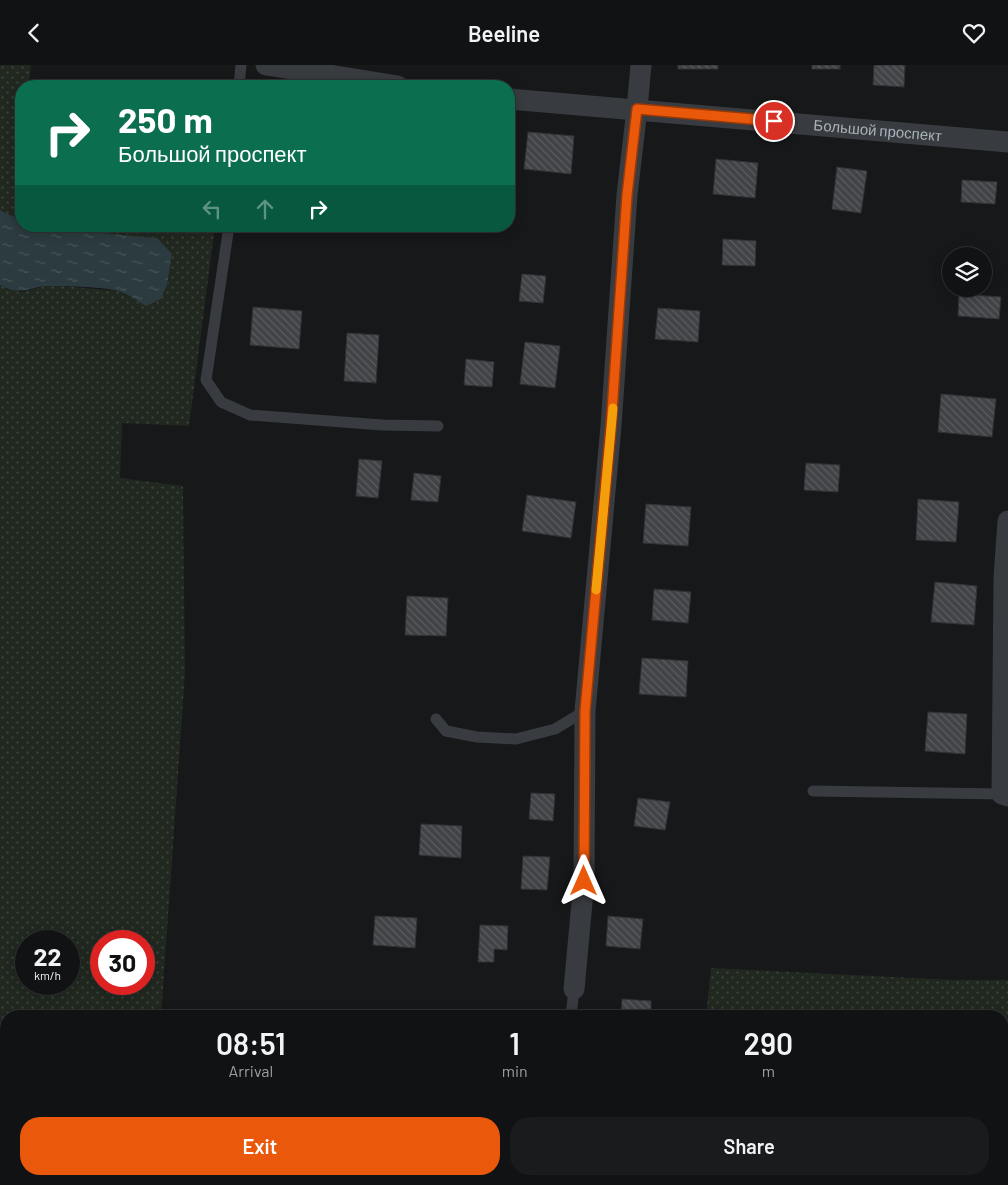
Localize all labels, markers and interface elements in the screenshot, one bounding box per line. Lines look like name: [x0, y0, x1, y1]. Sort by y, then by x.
icon: back: [20, 19, 48, 47]
icon: heart: [960, 19, 988, 47]
text: Beeline: [468, 20, 540, 46]
text: 250 m: [118, 98, 213, 140]
icon: right: [35, 100, 100, 165]
pin: [753, 100, 795, 142]
icon: arrive: [760, 107, 788, 135]
street label: Большой проспект: [813, 115, 943, 144]
text: Большой проспект: [118, 140, 307, 166]
icon: left: [198, 195, 226, 223]
icon: ahead: [251, 195, 279, 223]
icon: right: [304, 195, 332, 223]
map controls: [942, 247, 992, 297]
button: layers: [942, 247, 992, 297]
position arrow: [557, 854, 609, 906]
speed limit sign: 30: [90, 930, 155, 995]
text: 22: [33, 941, 62, 971]
text: km/h: [34, 968, 61, 982]
text: 08:51: [216, 1025, 286, 1061]
text: 1: [509, 1025, 520, 1061]
text: 290: [744, 1025, 793, 1061]
text: Arrival: [228, 1061, 273, 1080]
text: min: [502, 1061, 528, 1080]
text: m: [762, 1061, 775, 1080]
button: Exit: [20, 1117, 500, 1175]
button: Share: [510, 1117, 989, 1175]

